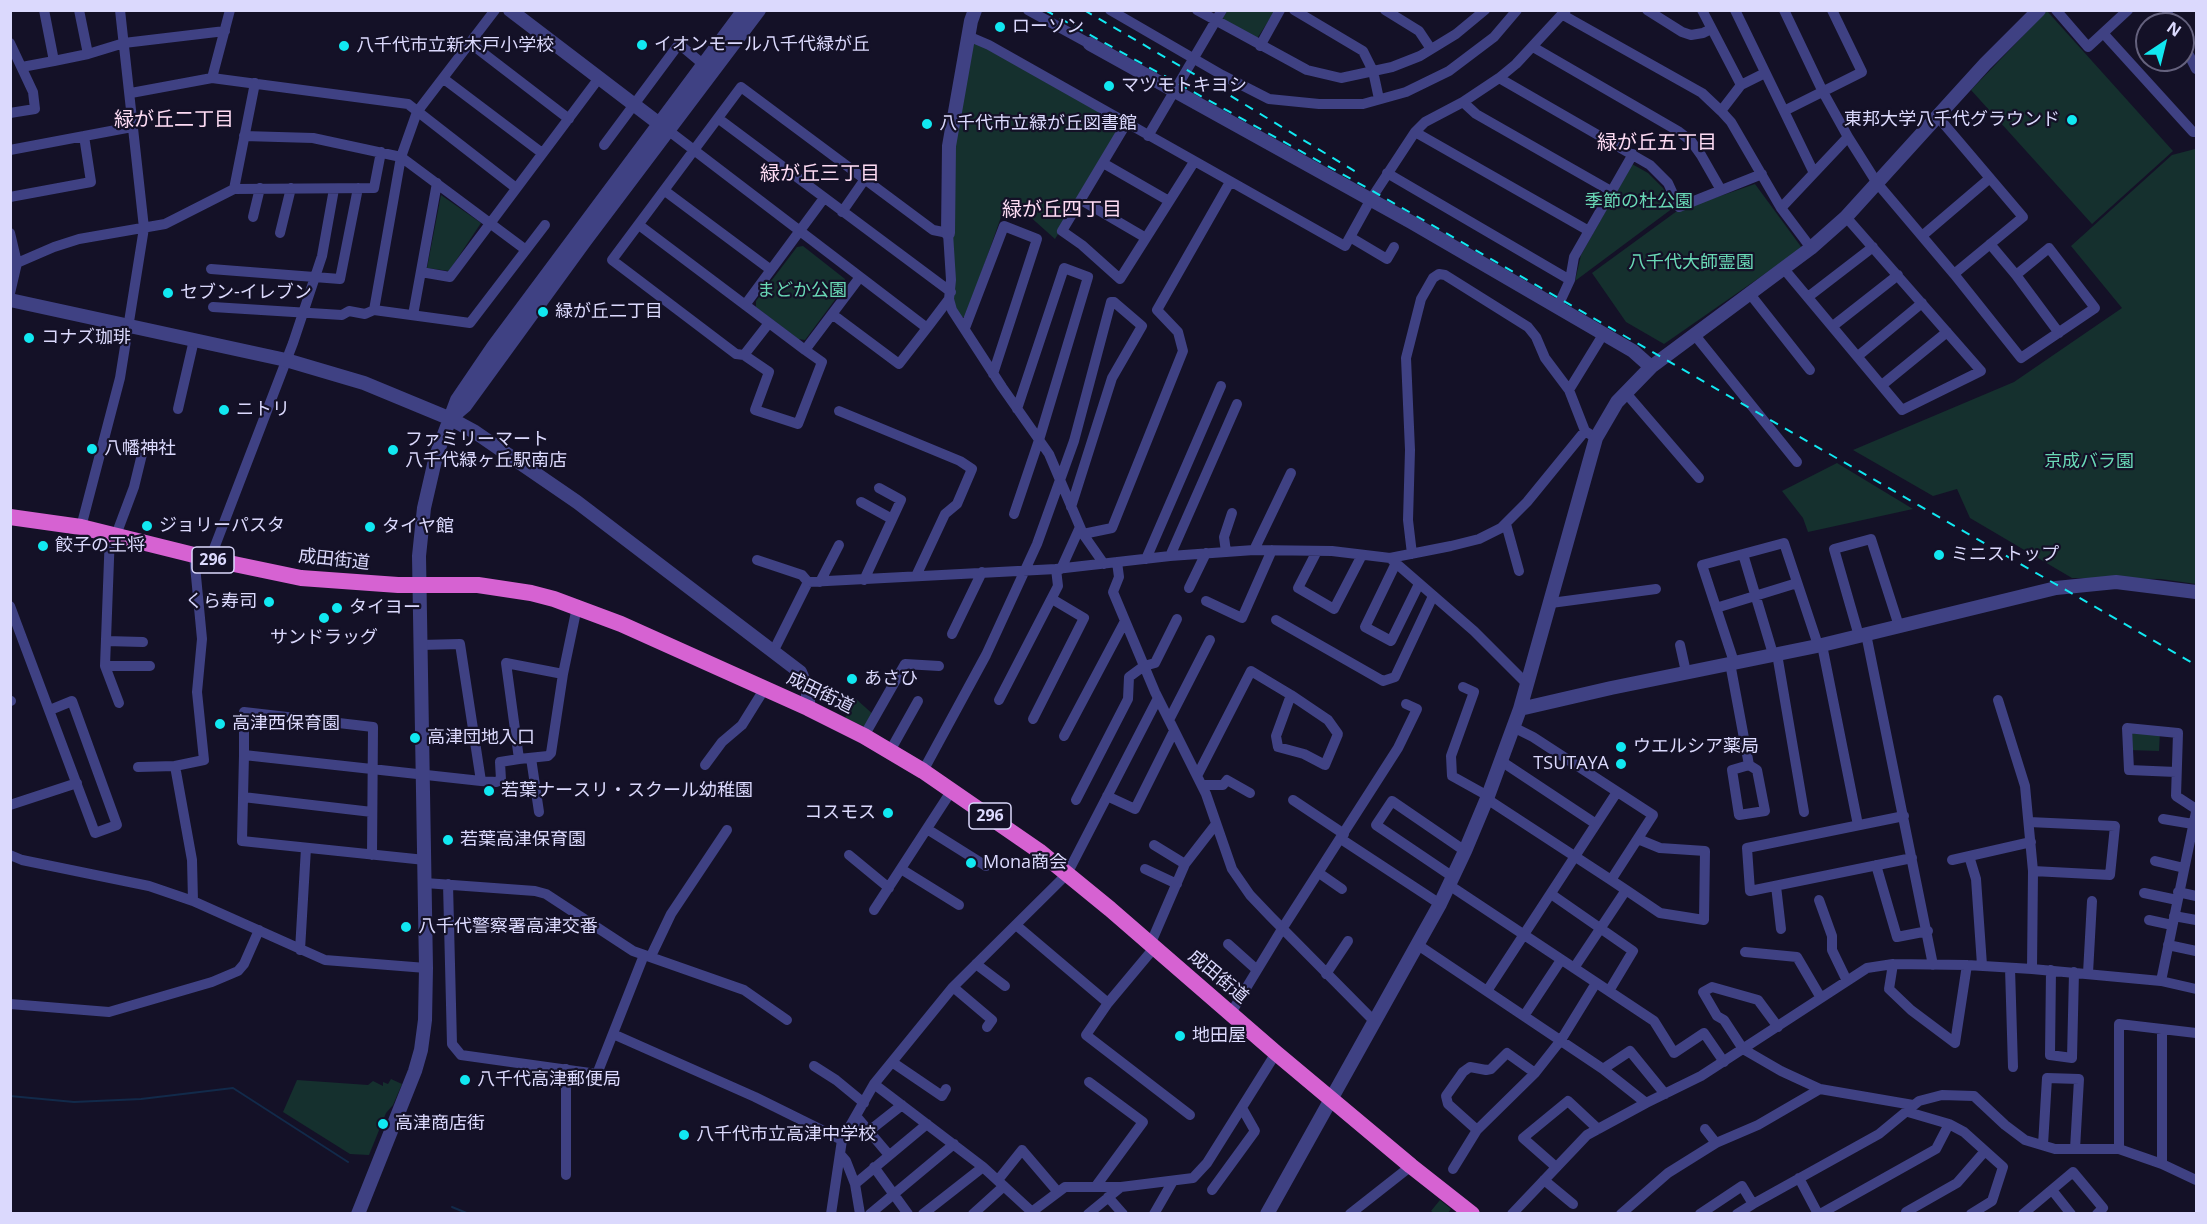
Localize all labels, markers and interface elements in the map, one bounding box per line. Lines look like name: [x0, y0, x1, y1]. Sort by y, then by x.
north arrow: [2135, 12, 2195, 72]
place label: ローソン: [1012, 16, 1084, 38]
text: N: [2163, 16, 2186, 42]
marker: ローソン: [993, 20, 1007, 34]
place label: イオンモール八千代緑が丘: [654, 34, 870, 56]
place label: 八千代市立新木戸小学校: [356, 35, 554, 57]
marker: イオンモール八千代緑が丘: [635, 38, 649, 52]
marker: 八千代市立新木戸小学校: [337, 39, 351, 53]
place label: マツモトキヨシ: [1121, 75, 1247, 97]
marker: マツモトキヨシ: [1102, 79, 1116, 93]
district label: 緑が丘二丁目: [114, 108, 234, 132]
place label: 東邦大学八千代グラウンド: [1844, 109, 2060, 131]
place label: 八千代市立緑が丘図書館: [939, 113, 1137, 135]
marker: 東邦大学八千代グラウンド: [2065, 113, 2079, 127]
marker: 八千代市立緑が丘図書館: [920, 117, 934, 131]
district label: 緑が丘五丁目: [1597, 131, 1717, 155]
district label: 緑が丘三丁目: [760, 162, 880, 186]
park label: 季節の杜公園: [1585, 191, 1693, 213]
district label: 緑が丘四丁目: [1002, 198, 1122, 222]
park label: 八千代大師霊園: [1628, 252, 1754, 274]
park label: まどか公園: [757, 280, 847, 302]
place label: セブン-イレブン: [180, 282, 312, 304]
marker: セブン-イレブン: [161, 286, 175, 300]
place label: 緑が丘二丁目: [555, 301, 663, 323]
marker: 緑が丘二丁目: [536, 305, 550, 319]
place label: コナズ珈琲: [41, 327, 131, 349]
marker: コナズ珈琲: [22, 331, 36, 345]
place label: ニトリ: [236, 399, 290, 421]
marker: ニトリ: [217, 403, 231, 417]
place label: ファミリーマート 八千代緑ヶ丘駅南店: [405, 429, 567, 472]
place label: 八幡神社: [104, 438, 176, 460]
marker: 八幡神社: [85, 442, 99, 456]
marker: ファミリーマート 八千代緑ヶ丘駅南店: [386, 443, 400, 457]
park label: 京成バラ園: [2044, 451, 2134, 473]
place label: ジョリーパスタ: [159, 515, 285, 537]
place label: タイヤ館: [382, 516, 454, 538]
marker: ジョリーパスタ: [140, 519, 154, 533]
marker: タイヤ館: [363, 520, 377, 534]
place label: 餃子の王将: [55, 535, 145, 557]
marker: 餃子の王将: [36, 539, 50, 553]
place label: ミニストップ: [1951, 544, 2059, 566]
street label: 成田街道: [297, 545, 371, 575]
road number: 296: [192, 547, 234, 573]
marker: ミニストップ: [1932, 548, 1946, 562]
place label: くら寿司: [185, 591, 257, 613]
marker: くら寿司: [262, 595, 276, 609]
place label: タイヨー: [349, 597, 421, 619]
marker: タイヨー: [330, 601, 344, 615]
marker: サンドラッグ: [317, 611, 331, 625]
place label: サンドラッグ: [270, 627, 378, 649]
street label: 成田街道: [783, 668, 857, 718]
place label: あさひ: [864, 668, 918, 690]
marker: あさひ: [845, 672, 859, 686]
place label: 高津西保育園: [232, 713, 340, 735]
marker: 高津西保育園: [213, 717, 227, 731]
place label: 高津団地入口: [427, 727, 535, 749]
marker: 高津団地入口: [408, 731, 422, 745]
place label: ウエルシア薬局: [1633, 736, 1759, 758]
marker: ウエルシア薬局: [1614, 740, 1628, 754]
place label: TSUTAYA: [1533, 753, 1609, 775]
marker: TSUTAYA: [1614, 757, 1628, 771]
place label: 若葉ナースリ・スクール幼稚園: [501, 780, 753, 802]
marker: 若葉ナースリ・スクール幼稚園: [482, 784, 496, 798]
place label: コスモス: [804, 802, 876, 824]
road number: 296: [969, 803, 1011, 829]
marker: コスモス: [881, 806, 895, 820]
place label: 若葉高津保育園: [460, 829, 586, 851]
marker: 若葉高津保育園: [441, 833, 455, 847]
place label: Mona商会: [983, 852, 1067, 874]
marker: Mona商会: [964, 856, 978, 870]
place label: 八千代警察署高津交番: [418, 916, 598, 938]
marker: 八千代警察署高津交番: [399, 920, 413, 934]
street label: 成田街道: [1183, 946, 1253, 1008]
place label: 地田屋: [1192, 1025, 1246, 1047]
marker: 地田屋: [1173, 1029, 1187, 1043]
place label: 八千代高津郵便局: [477, 1069, 621, 1091]
marker: 八千代高津郵便局: [458, 1073, 472, 1087]
place label: 高津商店街: [395, 1113, 485, 1135]
marker: 高津商店街: [376, 1117, 390, 1131]
place label: 八千代市立高津中学校: [696, 1124, 876, 1146]
marker: 八千代市立高津中学校: [677, 1128, 691, 1142]

